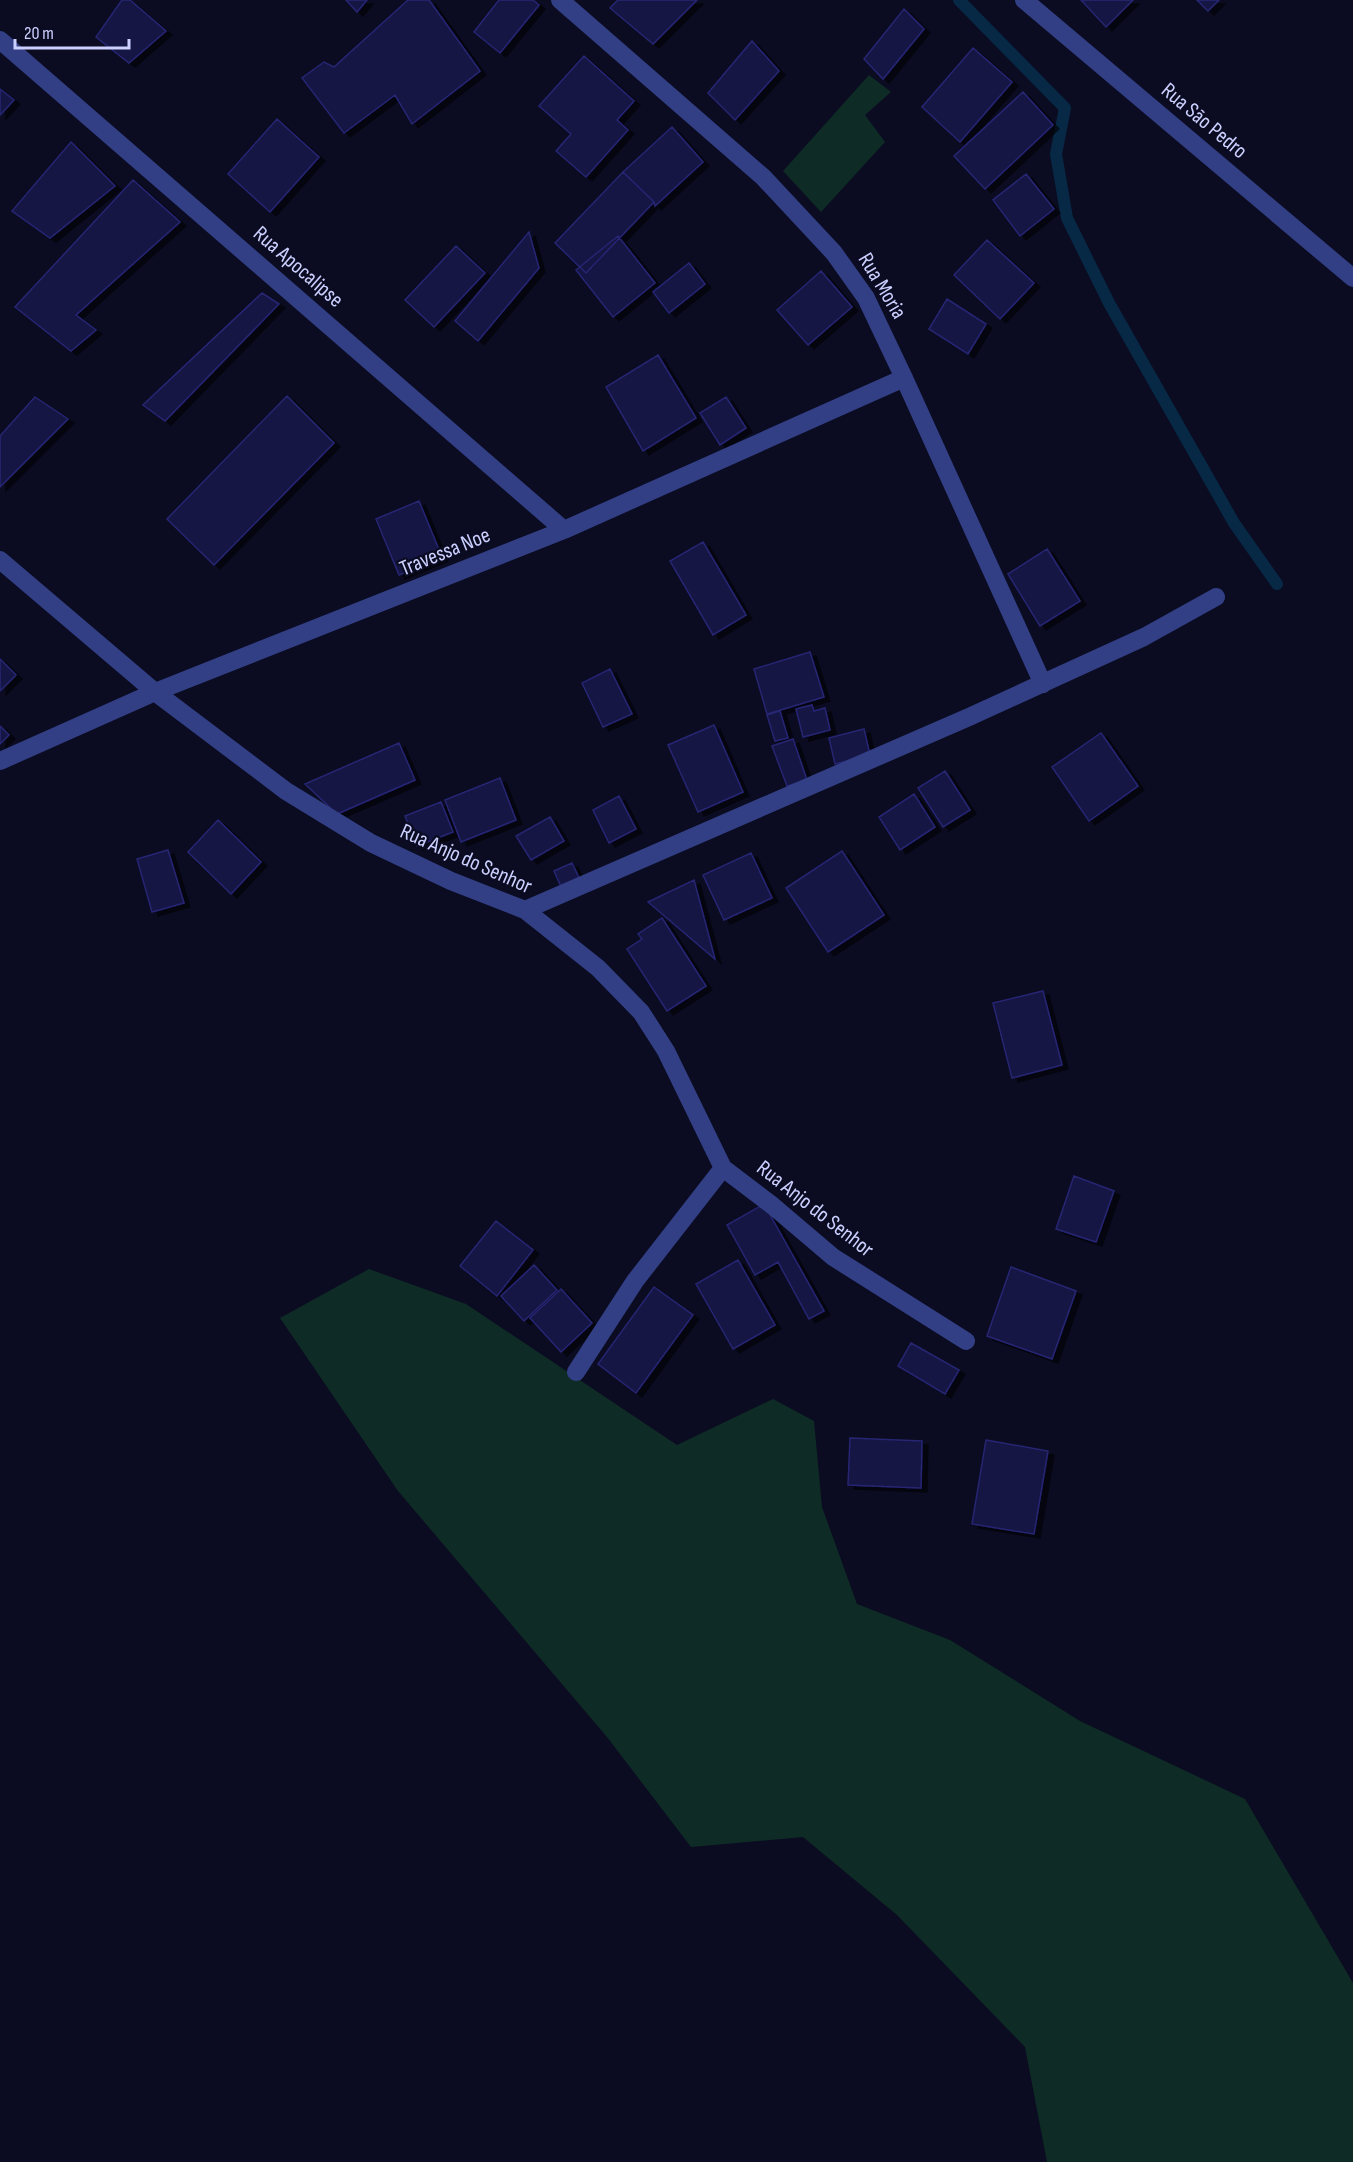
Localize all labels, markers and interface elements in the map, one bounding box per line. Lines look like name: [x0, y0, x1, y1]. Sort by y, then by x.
scale bar: [15, 12, 129, 50]
text: 20 m: [24, 23, 54, 44]
street label: Rua São Pedro: [1155, 77, 1253, 165]
street label: Rua Apocalipse: [247, 220, 349, 314]
street label: Rua Moria: [852, 248, 912, 324]
street label: Travessa Noe: [396, 522, 494, 582]
street label: Rua Anjo do Senhor: [396, 818, 536, 900]
street label: Rua Anjo do Senhor: [751, 1155, 879, 1263]

